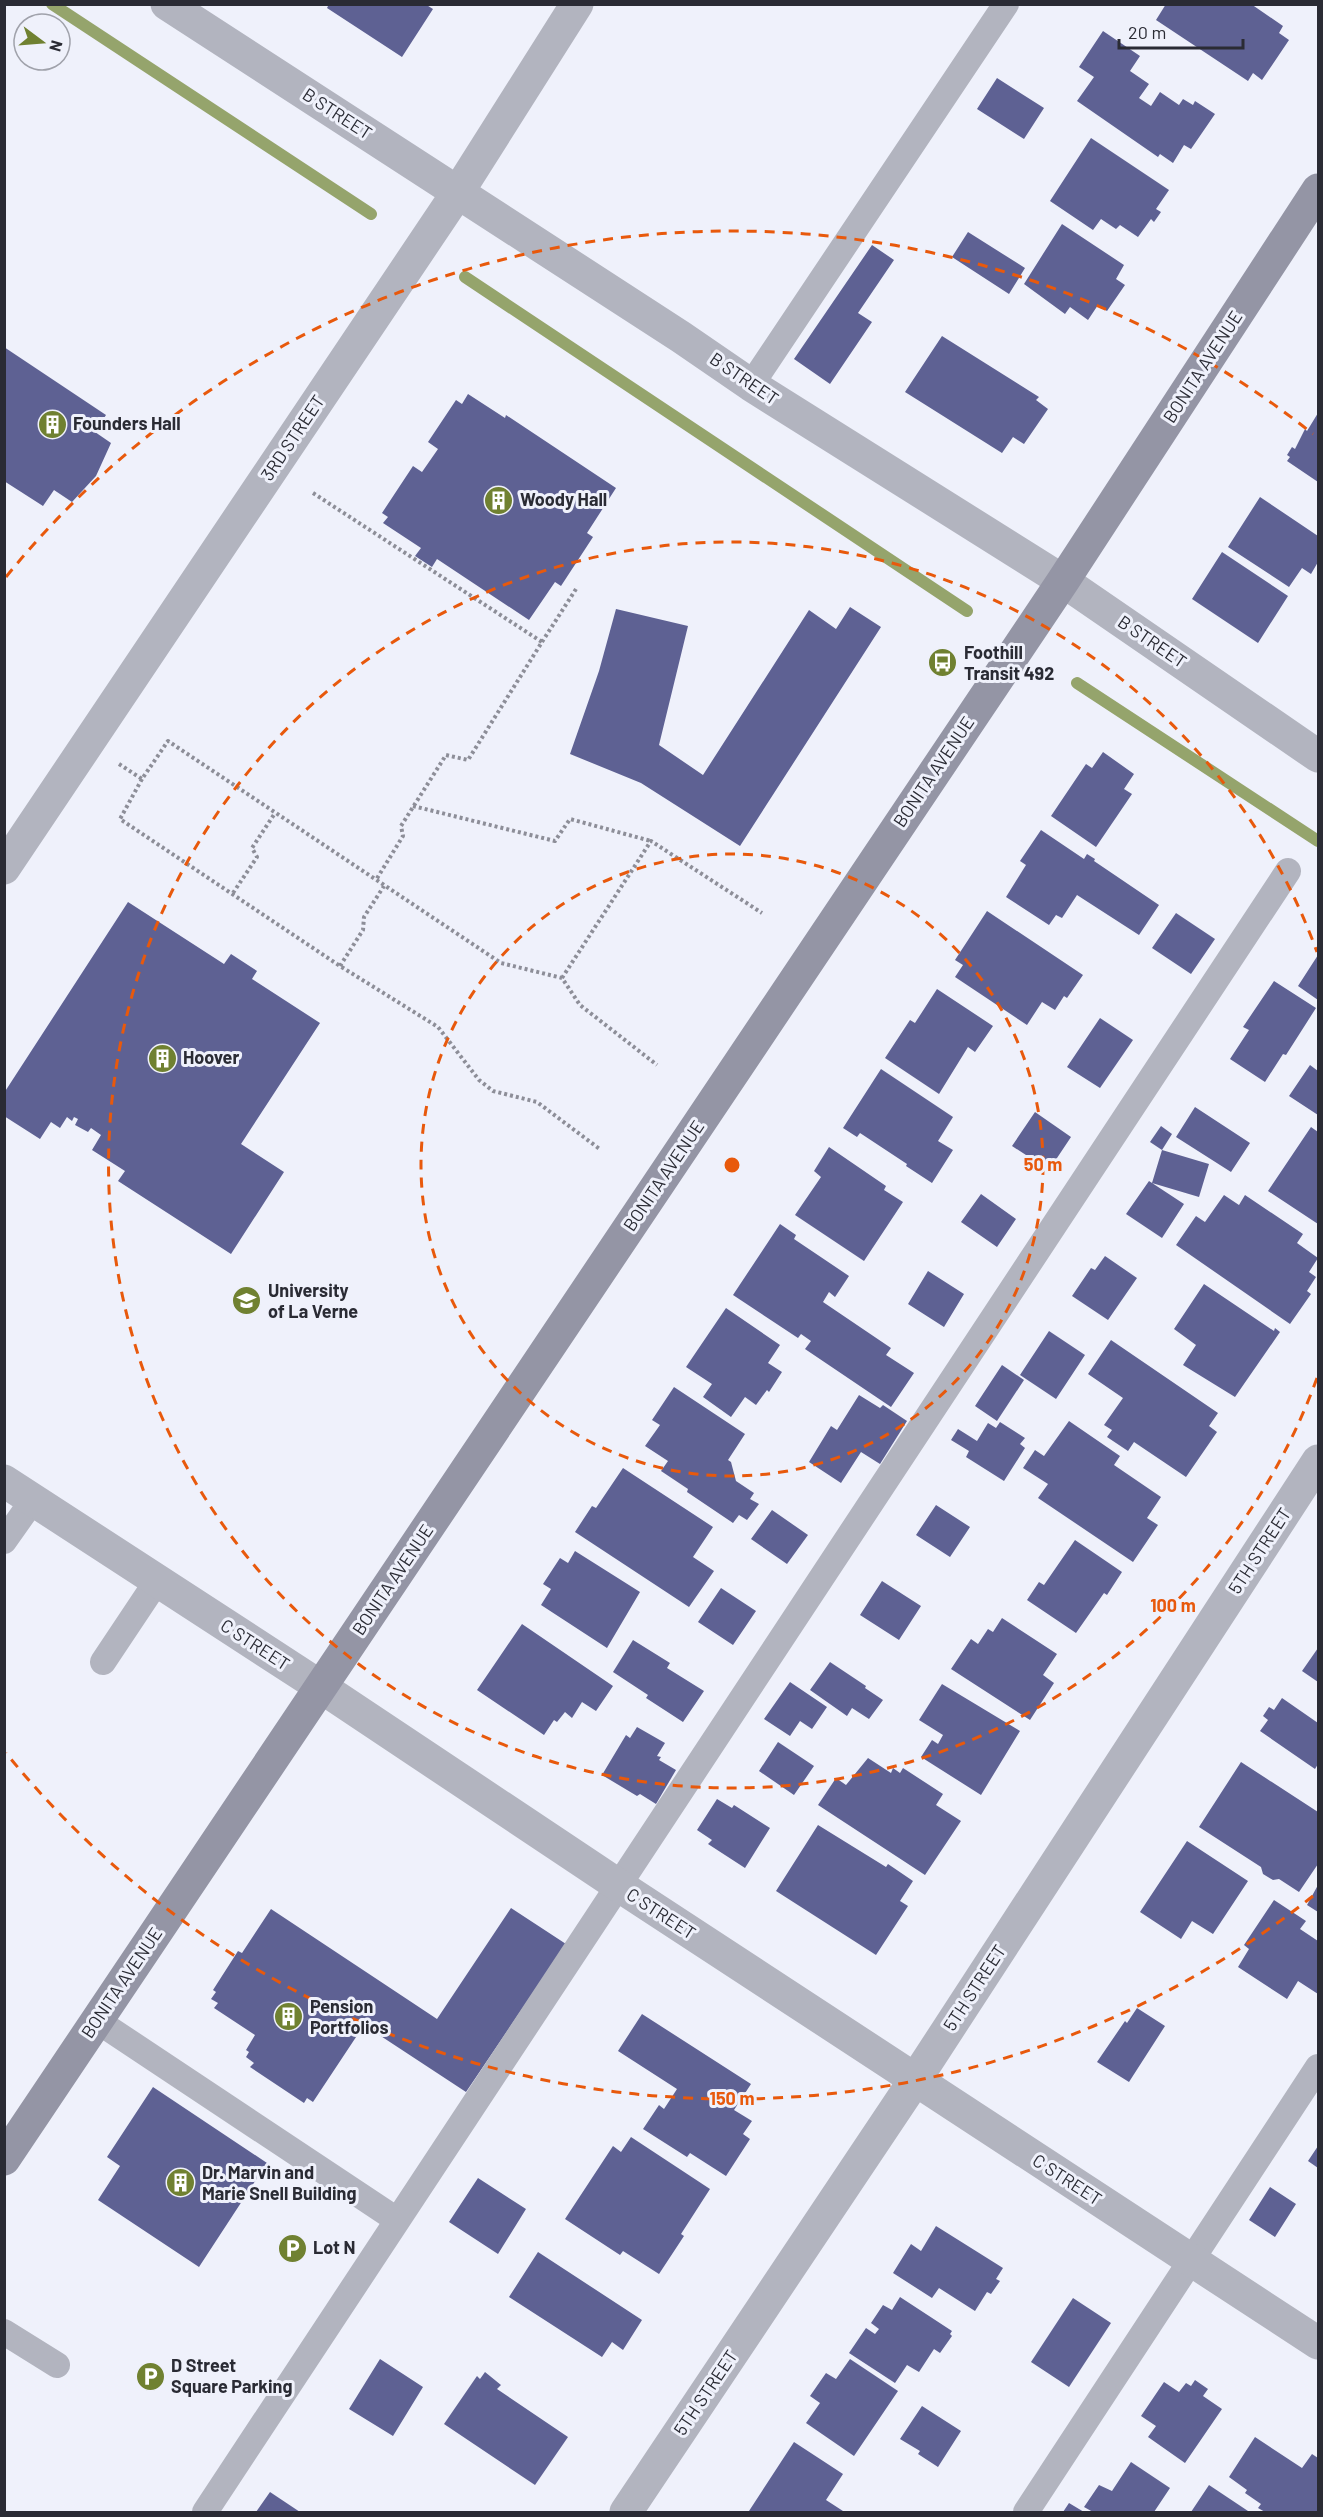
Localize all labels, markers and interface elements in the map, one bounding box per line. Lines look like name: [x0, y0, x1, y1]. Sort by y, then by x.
north arrow: [12, 12, 72, 72]
scale bar: [1119, 12, 1244, 50]
text: 20 m: [1128, 21, 1166, 43]
text: N: [46, 39, 67, 54]
street label: B STREET: [299, 83, 376, 144]
street label: BONITA AVENUE: [1158, 306, 1247, 427]
street label: B STREET: [706, 347, 783, 409]
street label: 3RD STREET: [256, 390, 329, 484]
building icon: Founders Hall: [36, 408, 68, 440]
place label: Founders Hall: [73, 412, 181, 434]
building icon: Woody Hall: [483, 484, 515, 516]
place label: Woody Hall: [520, 488, 607, 510]
street label: B STREET: [1114, 610, 1191, 672]
place label: Foothill Transit 492: [964, 641, 1054, 684]
bus stop icon: Foothill Transit 492: [927, 647, 959, 679]
street label: BONITA AVENUE: [888, 712, 978, 831]
building icon: Hoover: [146, 1042, 178, 1074]
place label: Hoover: [183, 1046, 239, 1068]
street label: BONITA AVENUE: [618, 1116, 708, 1235]
text: 50 m: [1024, 1153, 1062, 1175]
centre of rings: [722, 1155, 742, 1175]
place label: University of La Verne: [268, 1279, 358, 1322]
school or university icon: University of La Verne: [231, 1285, 263, 1317]
street label: 5TH STREET: [1223, 1503, 1295, 1598]
street label: BONITA AVENUE: [347, 1520, 437, 1639]
text: 100 m: [1150, 1594, 1196, 1616]
street label: C STREET: [217, 1614, 294, 1675]
street label: C STREET: [623, 1883, 700, 1944]
street label: BONITA AVENUE: [76, 1923, 166, 2042]
street label: 5TH STREET: [938, 1940, 1010, 2035]
place label: Pension Portfolios: [310, 1995, 389, 2038]
building icon: Pension Portfolios: [273, 2001, 305, 2033]
text: 150 m: [710, 2087, 754, 2109]
street label: C STREET: [1029, 2149, 1106, 2210]
place label: Dr. Marvin and Marie Snell Building: [202, 2161, 356, 2204]
building icon: Dr. Marvin and Marie Snell Building: [165, 2167, 197, 2199]
parking icon: Lot N: [276, 2232, 308, 2264]
place label: Lot N: [313, 2236, 355, 2258]
street label: 5TH STREET: [669, 2346, 742, 2439]
place label: D Street Square Parking: [171, 2354, 292, 2397]
parking icon: D Street Square Parking: [134, 2360, 166, 2392]

